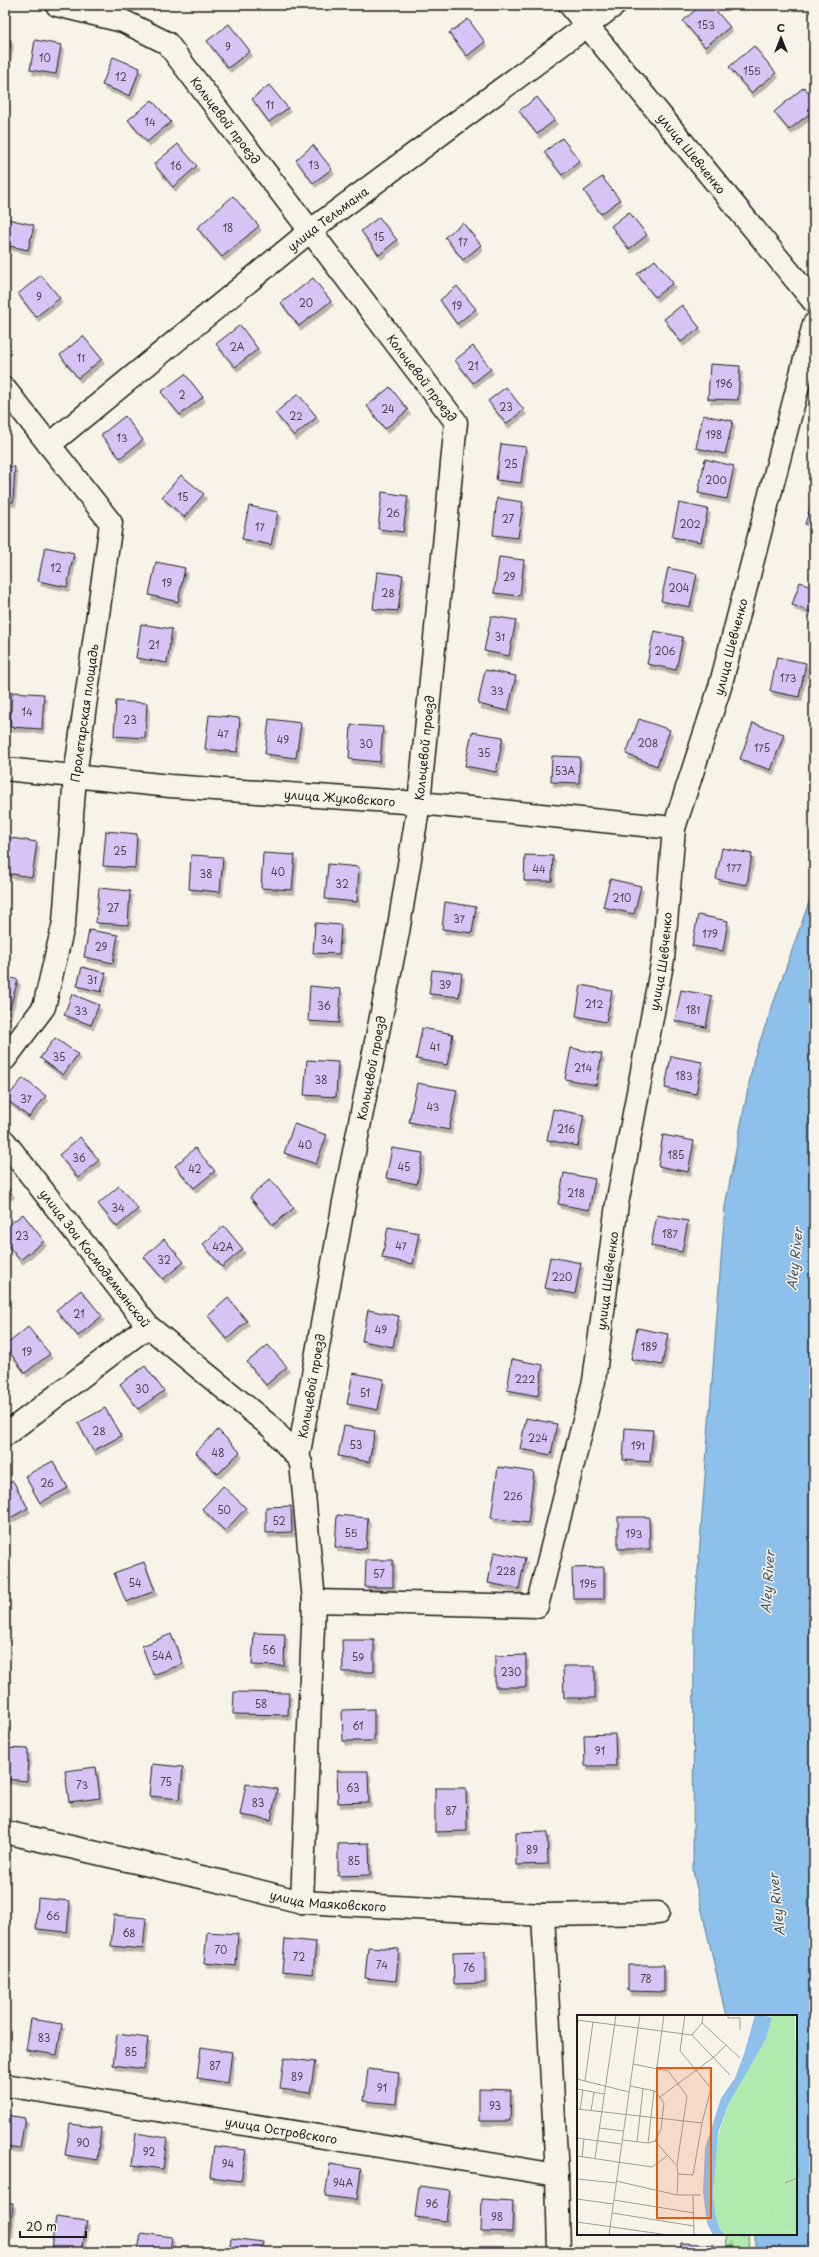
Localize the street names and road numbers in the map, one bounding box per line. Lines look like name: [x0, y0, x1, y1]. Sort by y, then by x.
street label: Кольцевой проезд: [186, 72, 265, 168]
street label: улица Шевченко: [653, 109, 731, 198]
street label: улица Тельмана: [283, 182, 372, 255]
street label: Кольцевой проезд: [383, 330, 462, 425]
street label: улица Шевченко: [709, 596, 752, 698]
street label: Пролетарская площадь: [65, 643, 103, 783]
street label: Кольцевой проезд: [410, 694, 438, 802]
street label: улица Жуковского: [284, 785, 396, 810]
street label: улица Шевченко: [644, 911, 676, 1012]
street label: Кольцевой проезд: [352, 1014, 390, 1122]
street label: улица Зои Космодемьянской: [36, 1185, 155, 1331]
street label: улица Шевченко: [592, 1230, 622, 1331]
street label: Кольцевой проезд: [293, 1332, 329, 1440]
street label: улица Маяковского: [268, 1885, 387, 1916]
street label: улица Островского: [224, 2112, 339, 2148]

